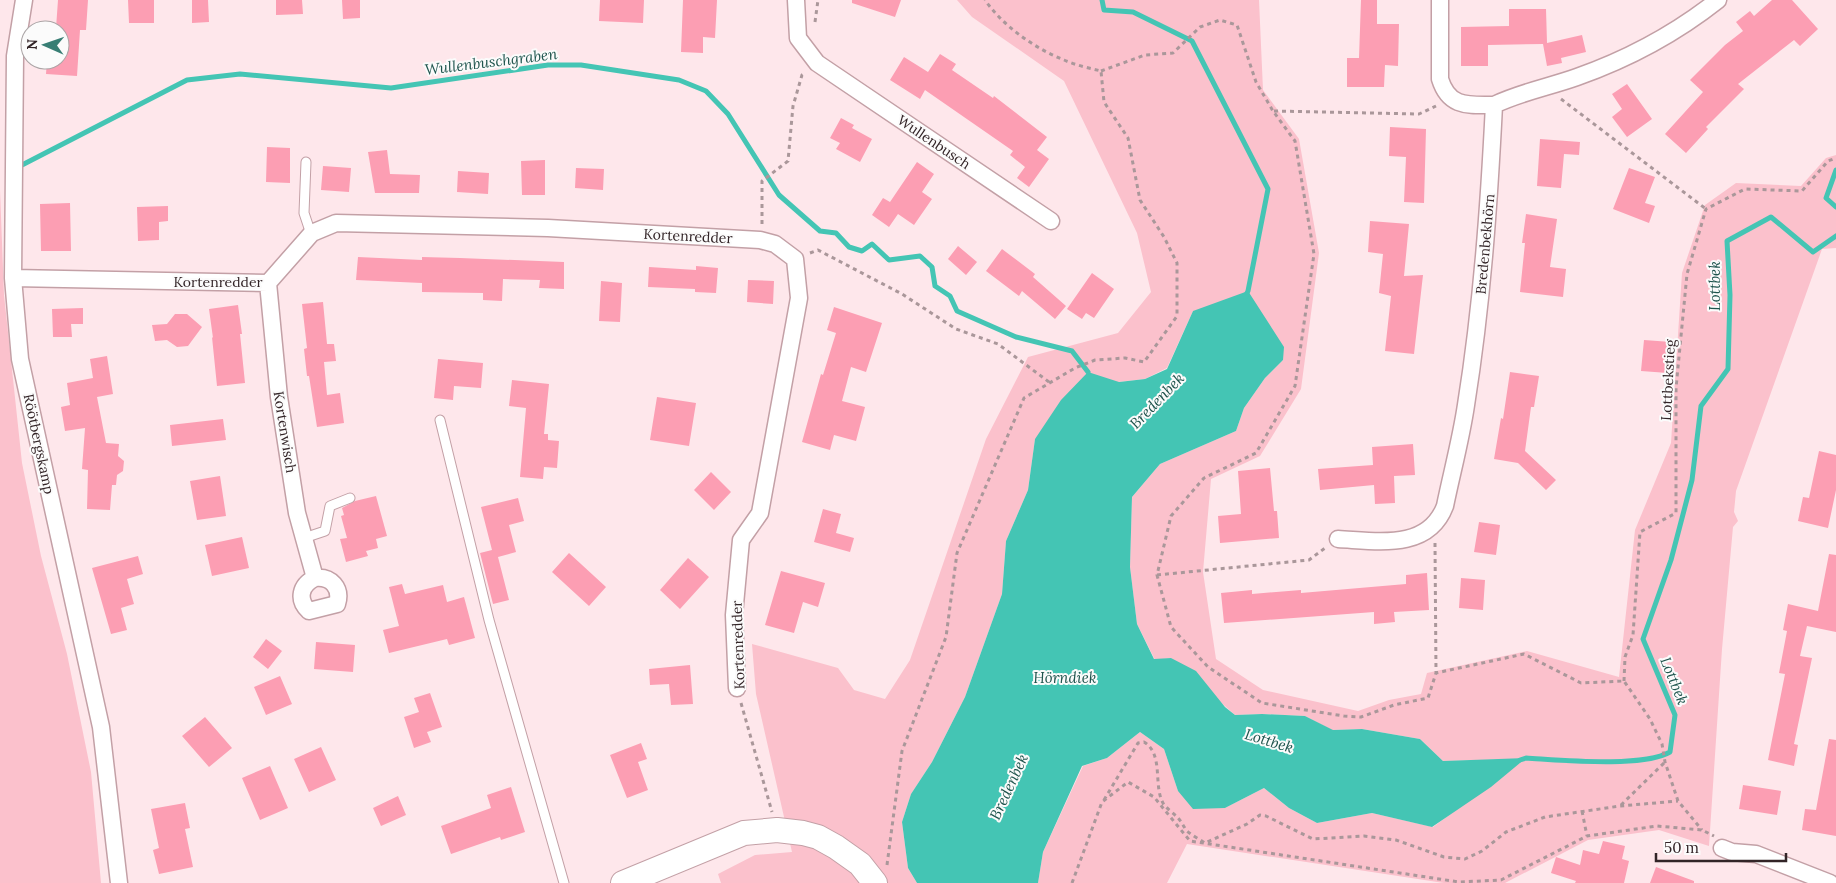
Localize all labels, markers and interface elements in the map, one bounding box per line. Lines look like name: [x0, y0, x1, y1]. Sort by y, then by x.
north arrow: [20, 20, 70, 70]
text: N: [23, 39, 41, 50]
water label: Wullenbuschgraben: [424, 44, 559, 79]
street label: Wullenbusch: [894, 111, 974, 173]
street label: Bredenbekhörn: [1472, 192, 1498, 295]
street label: Kortenredder: [643, 225, 733, 247]
water label: Lottbek: [1705, 261, 1724, 311]
street label: Kortenredder: [173, 273, 263, 291]
street label: Lottbekstieg: [1657, 338, 1679, 421]
water label: Bredenbek: [1125, 369, 1188, 433]
street label: Kortenwisch: [270, 390, 300, 474]
street label: Röötbergskamp: [20, 392, 58, 496]
street label: Kortenredder: [727, 600, 749, 690]
water label: Lottbek: [1656, 654, 1693, 708]
water label: Hörndiek: [1033, 668, 1097, 687]
water label: Lottbek: [1242, 724, 1296, 757]
water label: Bredenbek: [985, 751, 1032, 823]
scale bar: [1656, 830, 1786, 862]
text: 50 m: [1664, 838, 1699, 857]

